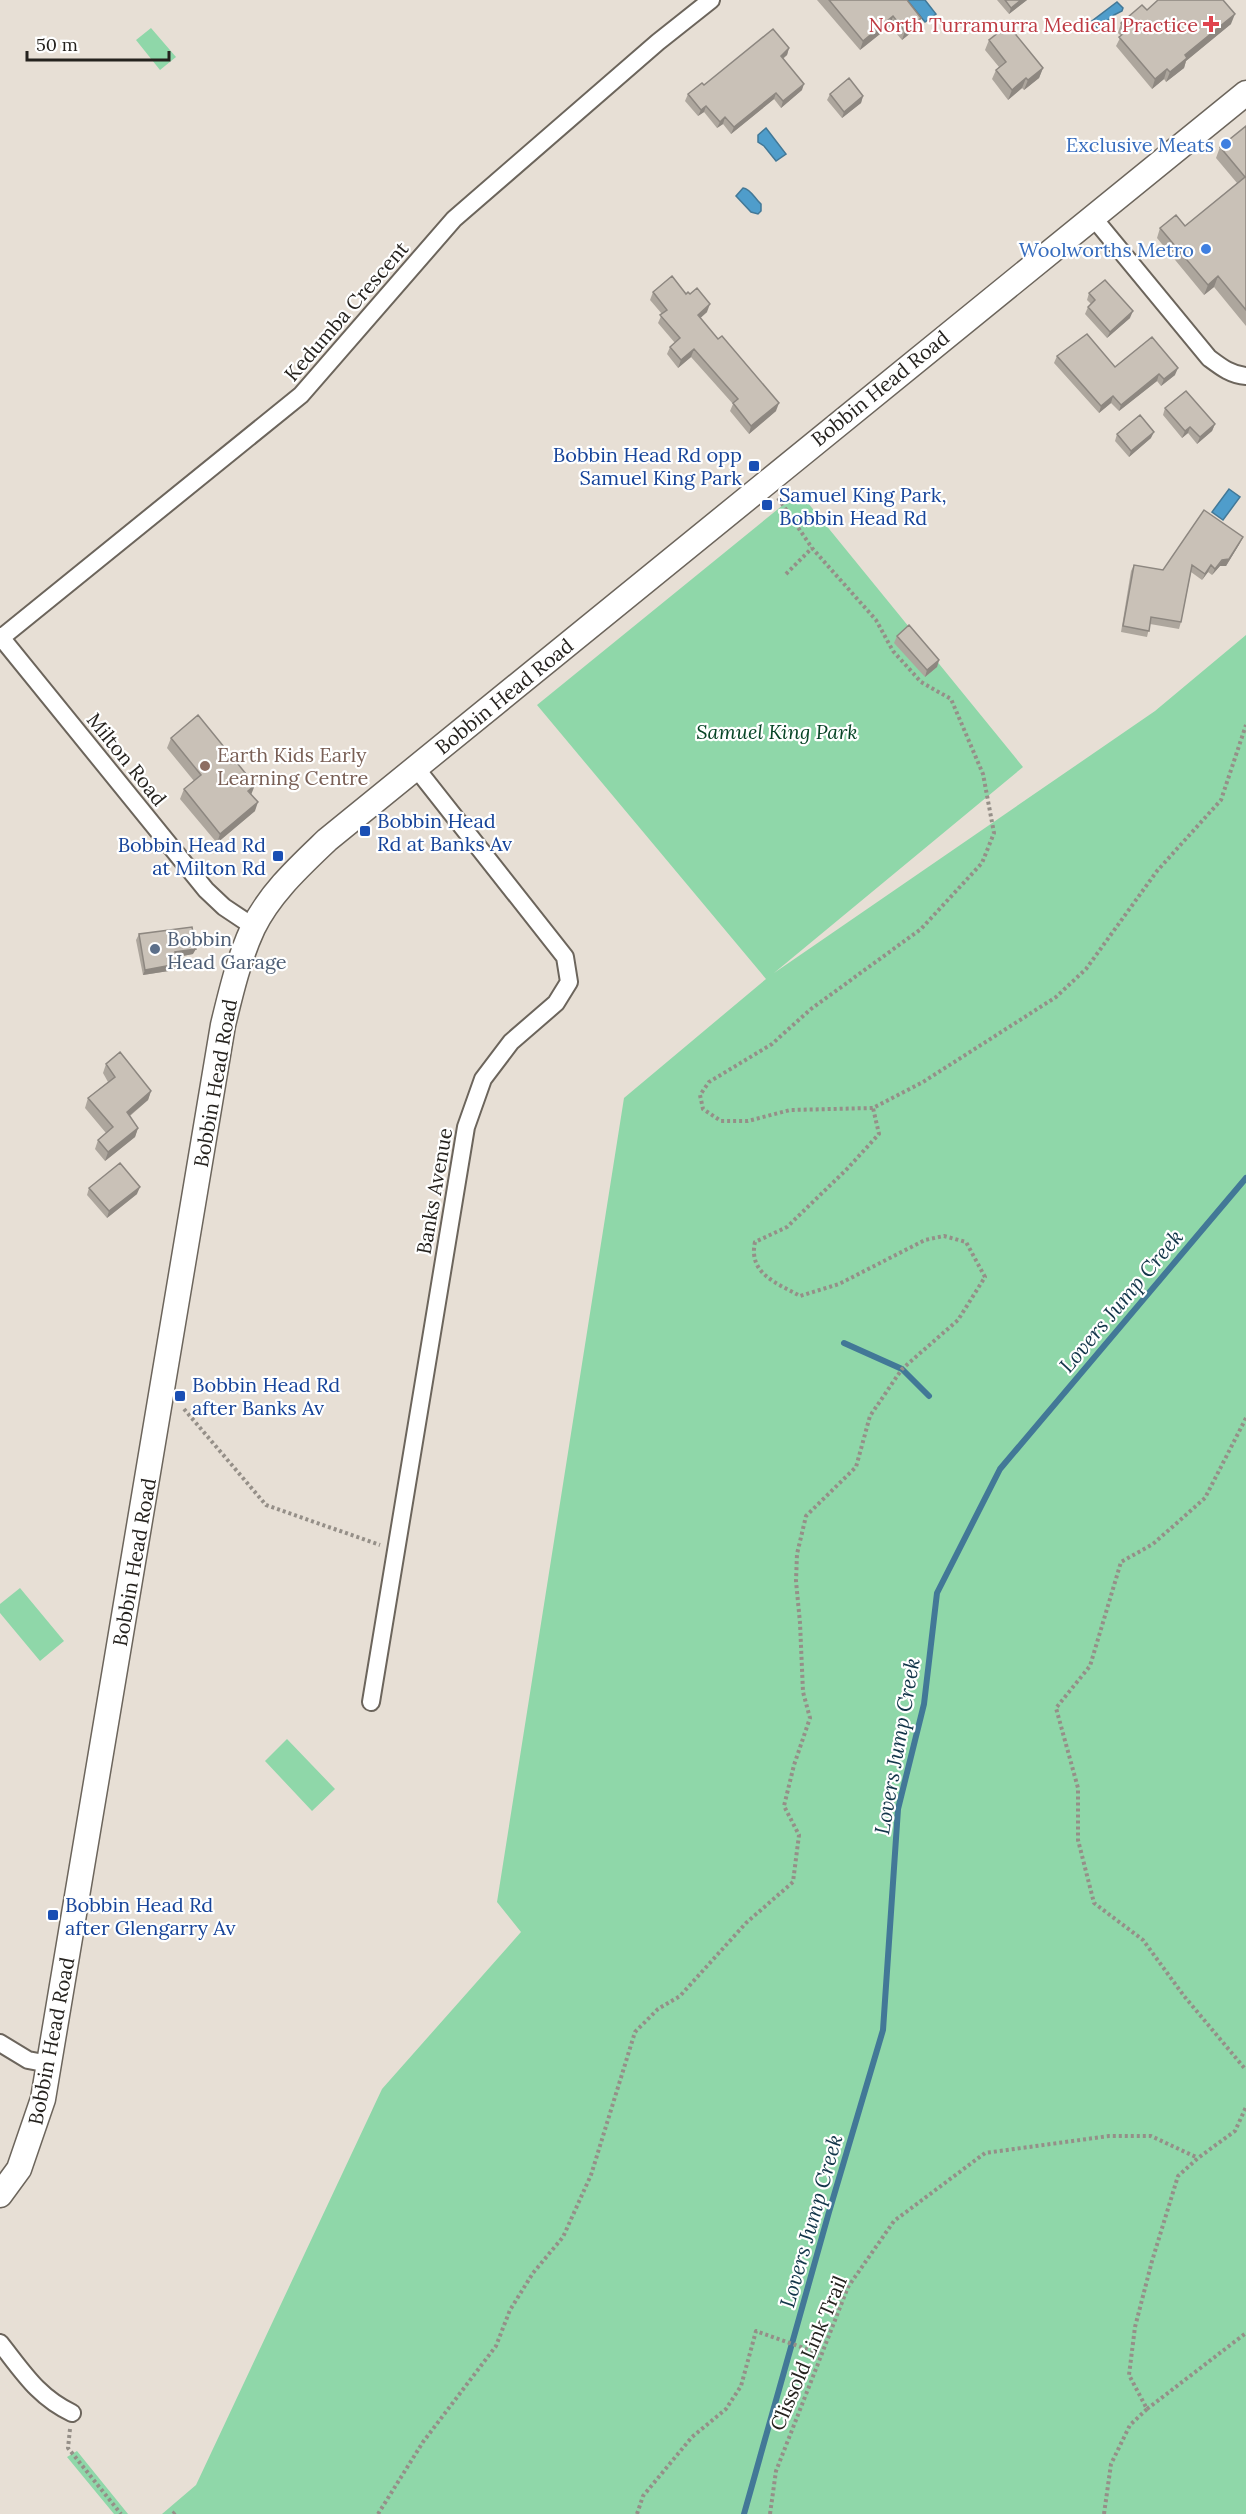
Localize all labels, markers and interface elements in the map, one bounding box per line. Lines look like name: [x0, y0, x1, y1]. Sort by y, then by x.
place label: North Turramurra Medical Practice: [869, 12, 1198, 37]
marker: North Turramurra Medical Practice: [1202, 15, 1220, 33]
scale bar: [27, 24, 170, 62]
text: 50 m: [36, 33, 78, 56]
place label: Exclusive Meats: [1066, 132, 1214, 157]
marker: Exclusive Meats: [1219, 137, 1233, 151]
street label: Kedumba Crescent: [279, 236, 414, 386]
place label: Woolworths Metro: [1019, 237, 1194, 262]
marker: Woolworths Metro: [1199, 242, 1213, 256]
street label: Bobbin Head Road: [806, 325, 954, 451]
place label: Bobbin Head Rd opp Samuel King Park: [553, 442, 742, 490]
marker: Bobbin Head Rd opp Samuel King Park: [747, 459, 761, 473]
place label: Samuel King Park, Bobbin Head Rd: [779, 482, 946, 530]
marker: Samuel King Park, Bobbin Head Rd: [760, 498, 774, 512]
street label: Bobbin Head Road: [430, 633, 578, 759]
street label: Milton Road: [82, 707, 172, 811]
park label: Samuel King Park: [696, 719, 858, 744]
place label: Earth Kids Early Learning Centre: [217, 742, 369, 790]
marker: Earth Kids Early Learning Centre: [198, 759, 212, 773]
place label: Bobbin Head Rd at Banks Av: [377, 808, 513, 856]
marker: Bobbin Head Rd at Banks Av: [358, 824, 372, 838]
place label: Bobbin Head Rd at Milton Rd: [118, 832, 266, 880]
marker: Bobbin Head Rd at Milton Rd: [271, 849, 285, 863]
place label: Bobbin Head Garage: [167, 926, 287, 974]
marker: Bobbin Head Garage: [148, 942, 162, 956]
street label: Bobbin Head Road: [188, 997, 242, 1169]
street label: Banks Avenue: [411, 1126, 457, 1256]
water label: Lovers Jump Creek: [1053, 1224, 1189, 1378]
place label: Bobbin Head Rd after Banks Av: [192, 1372, 340, 1420]
marker: Bobbin Head Rd after Banks Av: [173, 1389, 187, 1403]
street label: Bobbin Head Road: [107, 1476, 161, 1648]
water label: Lovers Jump Creek: [868, 1656, 926, 1836]
place label: Bobbin Head Rd after Glengarry Av: [65, 1892, 236, 1940]
marker: Bobbin Head Rd after Glengarry Av: [46, 1908, 60, 1922]
street label: Bobbin Head Road: [22, 1955, 80, 2127]
water label: Lovers Jump Creek: [773, 2131, 849, 2311]
street label: Clissold Link Trail: [764, 2272, 852, 2434]

